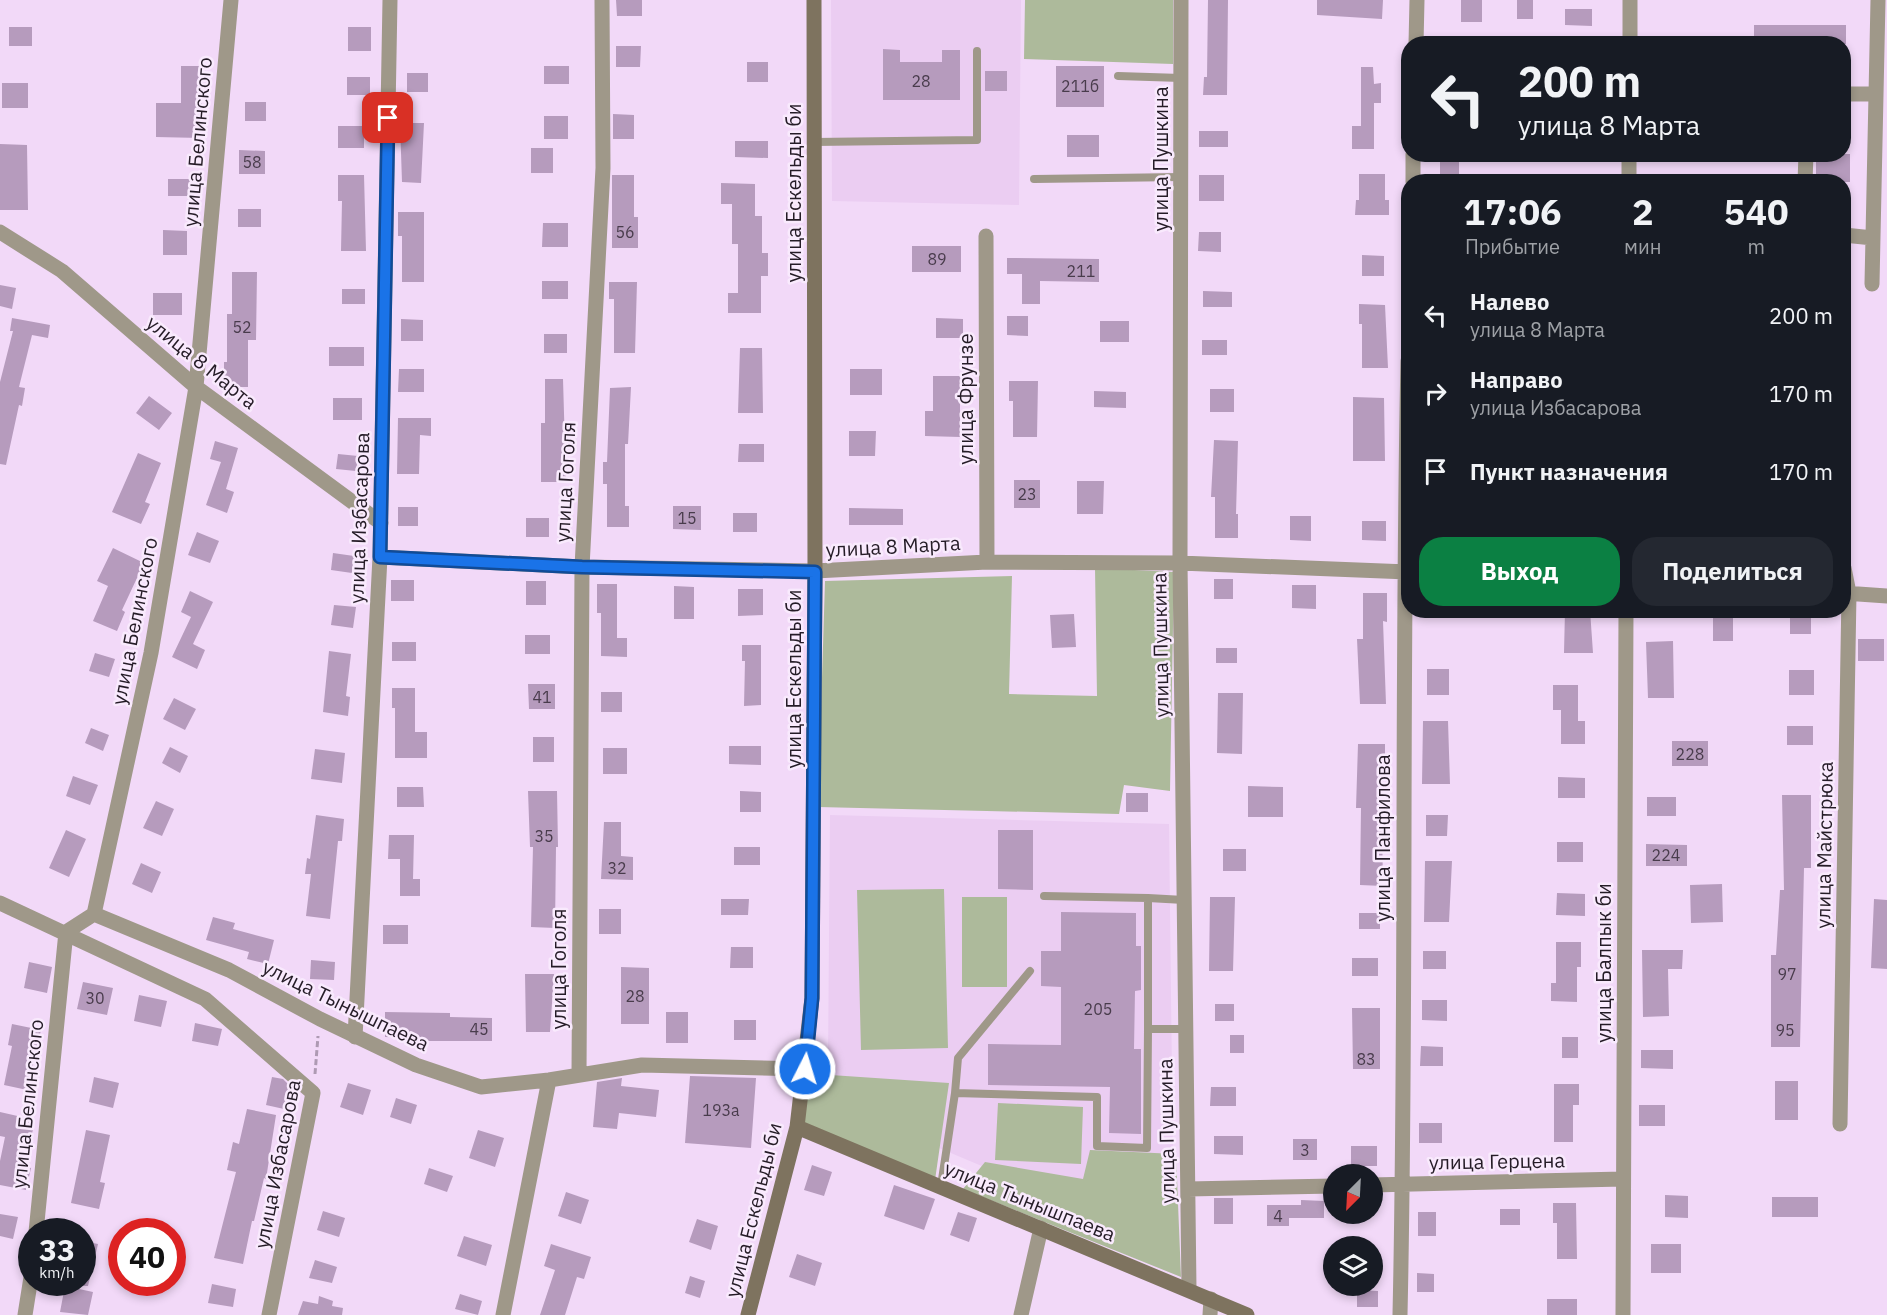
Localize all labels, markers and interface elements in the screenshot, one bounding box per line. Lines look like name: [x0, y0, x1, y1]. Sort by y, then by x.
text: 200 m: [1518, 54, 1641, 109]
street label: улица Белинского: [176, 56, 218, 228]
icon: left: [1419, 60, 1497, 138]
house number: 28: [911, 71, 931, 91]
house number: 211б: [1061, 76, 1099, 96]
street label: улица Пушкина: [1147, 86, 1174, 232]
pin: [362, 92, 413, 143]
icon: arrive: [371, 101, 404, 134]
street label: улица Ескельды би: [780, 103, 807, 283]
text: улица 8 Марта: [1518, 107, 1700, 142]
house number: 58: [242, 152, 262, 172]
text: 17:06: [1463, 188, 1562, 235]
text: 2: [1632, 188, 1654, 235]
text: 540: [1724, 188, 1789, 235]
house number: 56: [615, 222, 635, 242]
text: Прибытие: [1465, 233, 1560, 260]
text: мин: [1624, 233, 1661, 260]
text: m: [1747, 233, 1765, 260]
house number: 89: [927, 249, 947, 269]
house number: 211: [1067, 261, 1095, 281]
text: Налево: [1470, 287, 1549, 316]
icon: left: [1419, 299, 1452, 332]
text: 200 m: [1769, 301, 1833, 330]
street label: улица 8 Марта: [141, 309, 263, 415]
text: улица 8 Марта: [1470, 316, 1605, 343]
house number: 52: [232, 317, 252, 337]
street label: улица Фрунзе: [952, 333, 979, 465]
text: Направо: [1470, 365, 1563, 394]
icon: right: [1419, 377, 1452, 410]
text: 170 m: [1769, 379, 1833, 408]
text: улица Избасарова: [1470, 394, 1642, 421]
street label: улица Гоголя: [548, 421, 582, 543]
street label: улица Избасарова: [343, 432, 375, 604]
icon: arrive: [1419, 455, 1452, 488]
text: Пункт назначения: [1470, 457, 1668, 486]
text: 170 m: [1769, 457, 1833, 486]
house number: 23: [1017, 484, 1037, 504]
house number: 15: [677, 508, 697, 528]
street label: улица 8 Марта: [825, 529, 961, 563]
street label: улица Белинского: [105, 535, 163, 707]
button: Выход: [1419, 537, 1620, 606]
button: Поделиться: [1632, 537, 1833, 606]
street label: улица Пушкина: [1145, 572, 1175, 718]
street label: улица Ескельды би: [780, 589, 807, 769]
house number: 41: [532, 687, 552, 707]
house number: 228: [1676, 744, 1704, 764]
street label: улица Панфилова: [1369, 754, 1396, 922]
street label: улица Майстрюка: [1809, 761, 1839, 929]
house number: 35: [534, 826, 554, 846]
house number: 224: [1652, 845, 1680, 865]
house number: 32: [607, 858, 627, 878]
street label: улица Балпык би: [1590, 883, 1617, 1043]
street label: улица Гоголя: [545, 909, 572, 1029]
street label: улица Тынышпаева: [258, 953, 434, 1057]
house number: 97: [1777, 964, 1797, 984]
house number: 28: [625, 986, 645, 1006]
house number: 30: [85, 988, 105, 1008]
house number: 205: [1084, 999, 1112, 1019]
street label: улица Белинского: [5, 1018, 49, 1190]
house number: 45: [469, 1019, 489, 1039]
house number: 95: [1775, 1020, 1795, 1040]
position arrow: [773, 1037, 837, 1101]
house number: 83: [1356, 1049, 1376, 1069]
street label: улица Пушкина: [1151, 1058, 1181, 1204]
street label: улица Избасарова: [247, 1077, 307, 1251]
house number: 193а: [702, 1100, 740, 1120]
street label: улица Ескельды би: [718, 1120, 788, 1300]
house number: 3: [1300, 1140, 1310, 1160]
street label: улица Герцена: [1429, 1146, 1566, 1176]
street label: улица Тынышпаева: [940, 1154, 1120, 1248]
north arrow: [1323, 1164, 1383, 1224]
map controls: [1323, 1164, 1383, 1296]
house number: 4: [1273, 1206, 1283, 1226]
speed limit sign: 40: [108, 1218, 186, 1296]
text: 33: [39, 1230, 75, 1269]
button: layers: [1323, 1236, 1383, 1296]
text: km/h: [39, 1263, 75, 1282]

